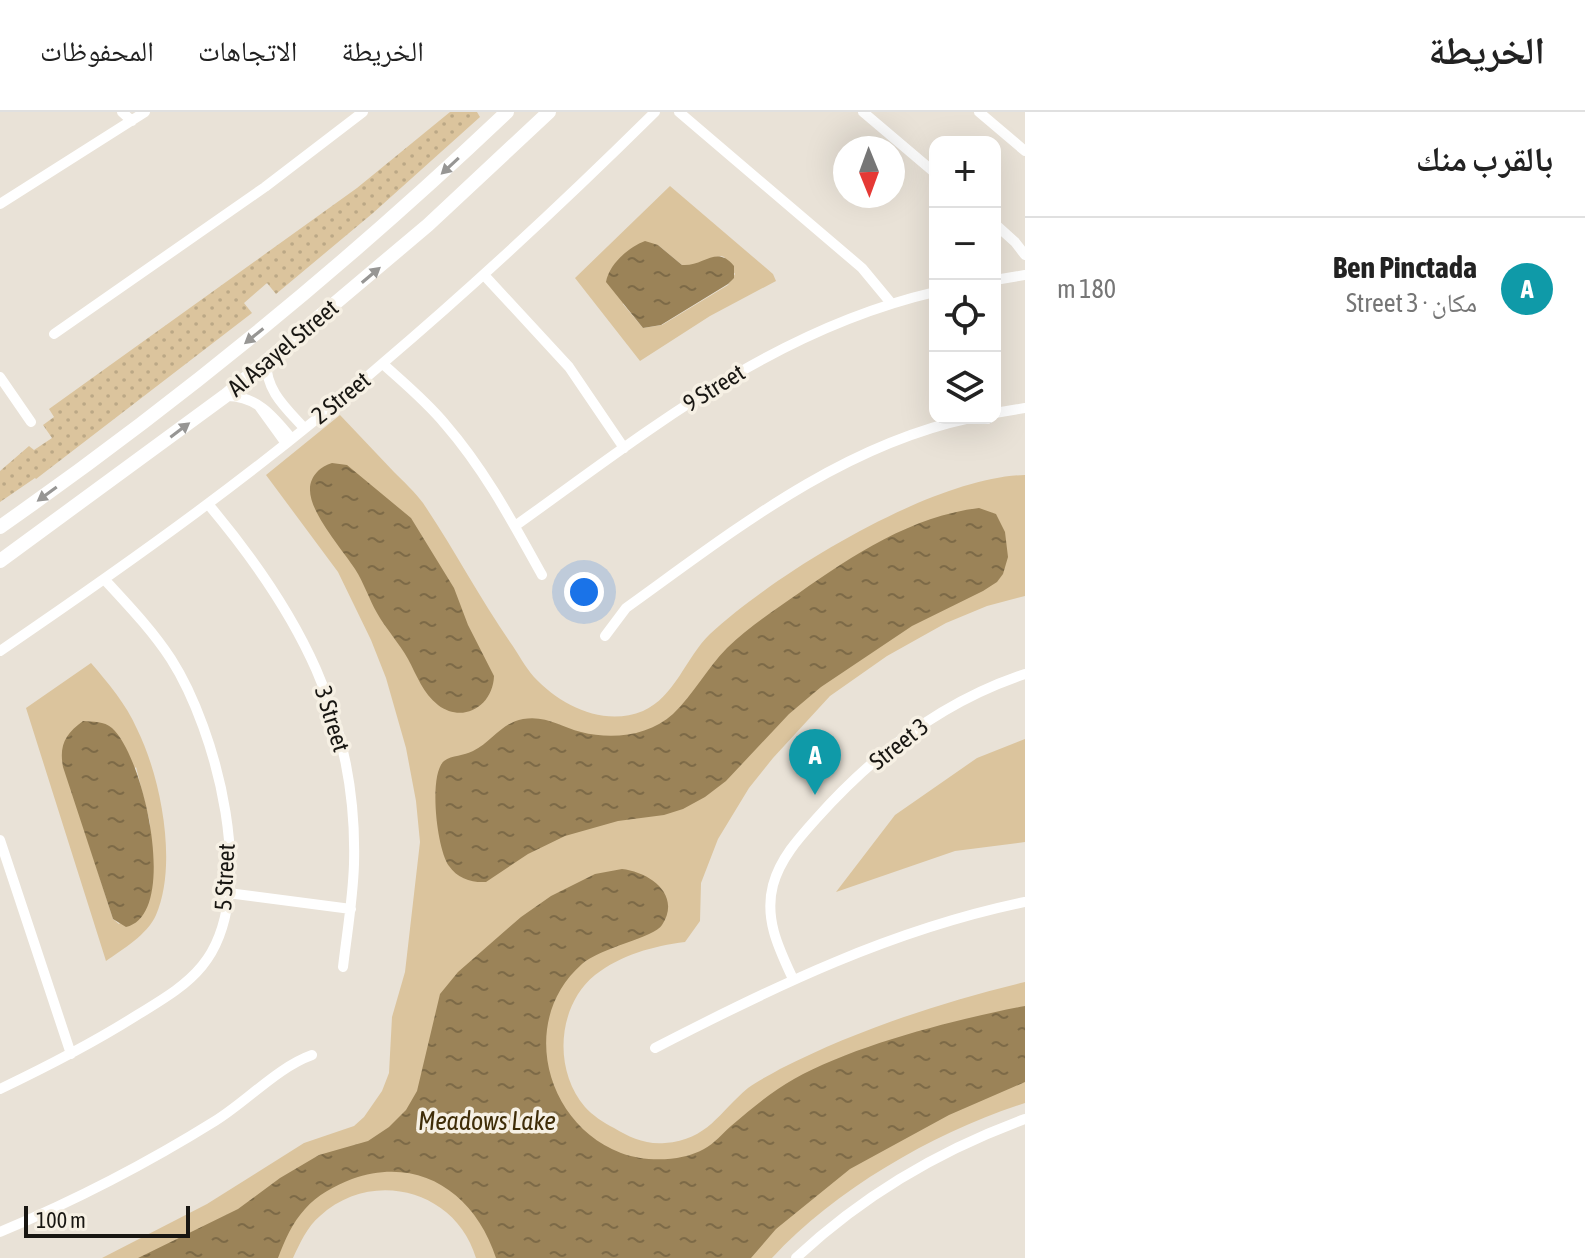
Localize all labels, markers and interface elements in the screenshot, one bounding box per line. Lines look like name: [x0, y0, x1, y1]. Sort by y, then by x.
text: الخريطة: [1428, 29, 1545, 72]
text: المحفوظات: [40, 35, 154, 67]
text: الاتجاهات: [198, 35, 297, 67]
text: الخريطة: [341, 35, 424, 67]
north arrow: [833, 136, 905, 208]
map controls: [929, 136, 1001, 424]
button: +: [929, 136, 1001, 208]
text: بالقرب منك: [1416, 139, 1553, 178]
one-way arrow: [441, 156, 460, 174]
button: −: [929, 208, 1001, 280]
text: Ben Pinctada: [1333, 250, 1477, 284]
one-way arrow: [361, 267, 381, 284]
text: 180 m: [1057, 274, 1116, 304]
text: A: [1521, 274, 1533, 304]
button: locate: [929, 280, 1001, 352]
text: مكان · Street 3: [1346, 288, 1477, 318]
street label: Al Asayel Street: [222, 294, 343, 402]
one-way arrow: [244, 327, 264, 344]
button: layers: [929, 352, 1001, 424]
street label: 9 Street: [678, 358, 749, 417]
street label: 2 Street: [306, 366, 375, 429]
one-way arrow: [169, 423, 190, 439]
one-way arrow: [37, 485, 57, 501]
your location: [564, 572, 604, 612]
street label: 3 Street: [310, 683, 355, 755]
street label: Street 3: [864, 712, 933, 775]
pin: A: [789, 729, 841, 795]
street label: 5 Street: [209, 843, 240, 911]
water label: Meadows Lake: [418, 1106, 556, 1136]
scale bar: [24, 1202, 190, 1238]
text: 100 m: [36, 1207, 86, 1233]

